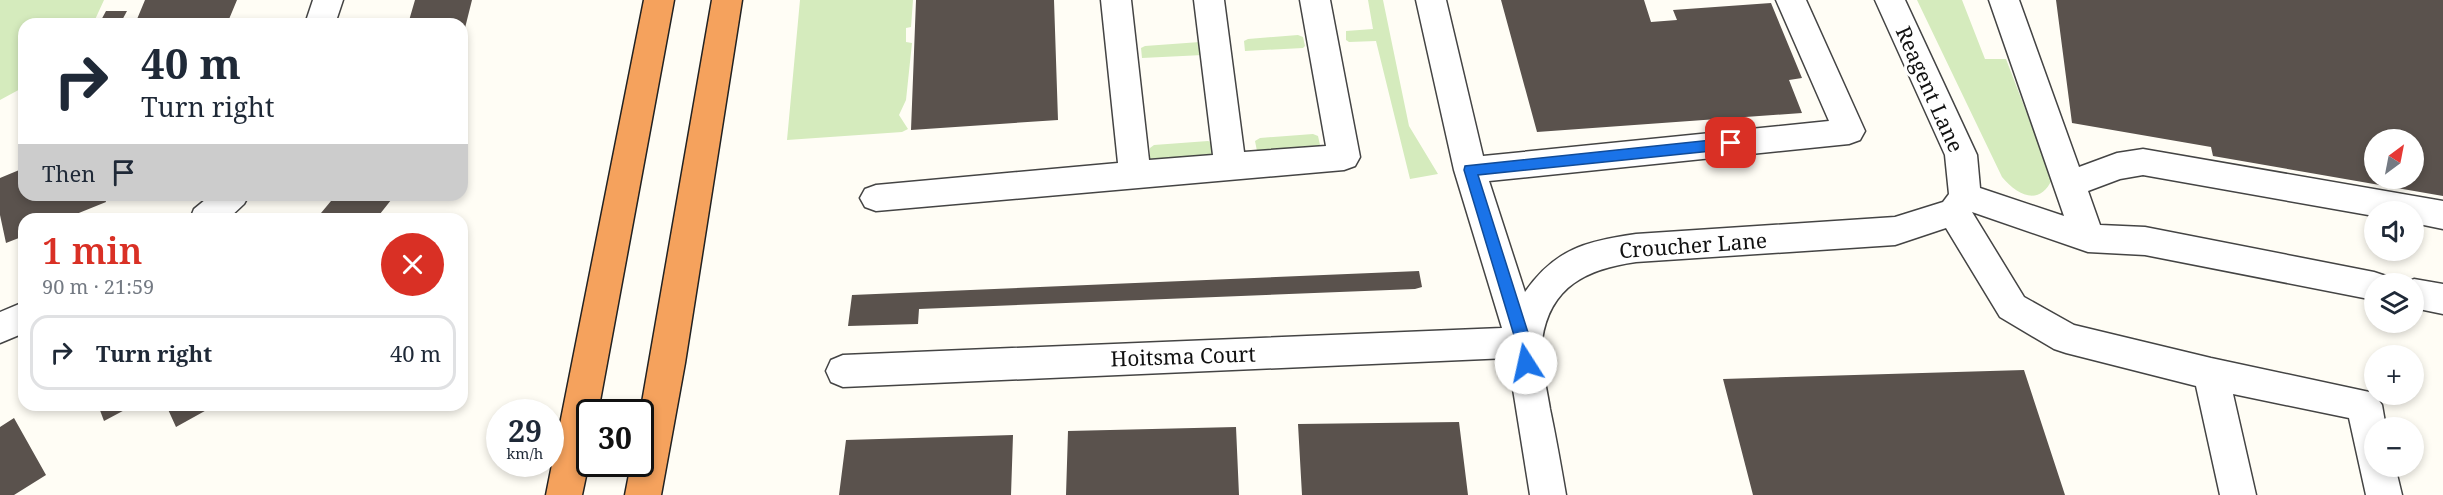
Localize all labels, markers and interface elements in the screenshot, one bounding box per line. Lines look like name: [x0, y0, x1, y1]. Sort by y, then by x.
street label: Reagent Lane: [1890, 21, 1970, 157]
text: 40 m: [141, 34, 241, 91]
icon: right: [42, 42, 120, 120]
text: Turn right: [141, 88, 274, 125]
pin: [1705, 117, 1756, 168]
icon: arrive: [1714, 126, 1747, 159]
north arrow: [2364, 129, 2424, 189]
map controls: [2364, 129, 2424, 477]
icon: arrive: [107, 156, 140, 189]
text: Then: [42, 158, 95, 188]
button: sound: [2364, 201, 2424, 261]
text: 1 min: [42, 226, 143, 275]
street label: Croucher Lane: [1618, 226, 1768, 264]
button: close: [381, 233, 444, 296]
text: 90 m · 21:59: [42, 273, 154, 300]
button: layers: [2364, 273, 2424, 333]
position arrow: [1494, 331, 1558, 395]
icon: right: [45, 336, 78, 369]
text: Turn right: [96, 338, 212, 368]
text: 40 m: [390, 338, 441, 368]
street label: Hoitsma Court: [1110, 339, 1256, 373]
button: +: [2364, 345, 2424, 405]
speed limit sign: 30: [576, 399, 654, 477]
text: 29: [508, 410, 542, 451]
button: −: [2364, 417, 2424, 477]
text: km/h: [507, 443, 543, 463]

